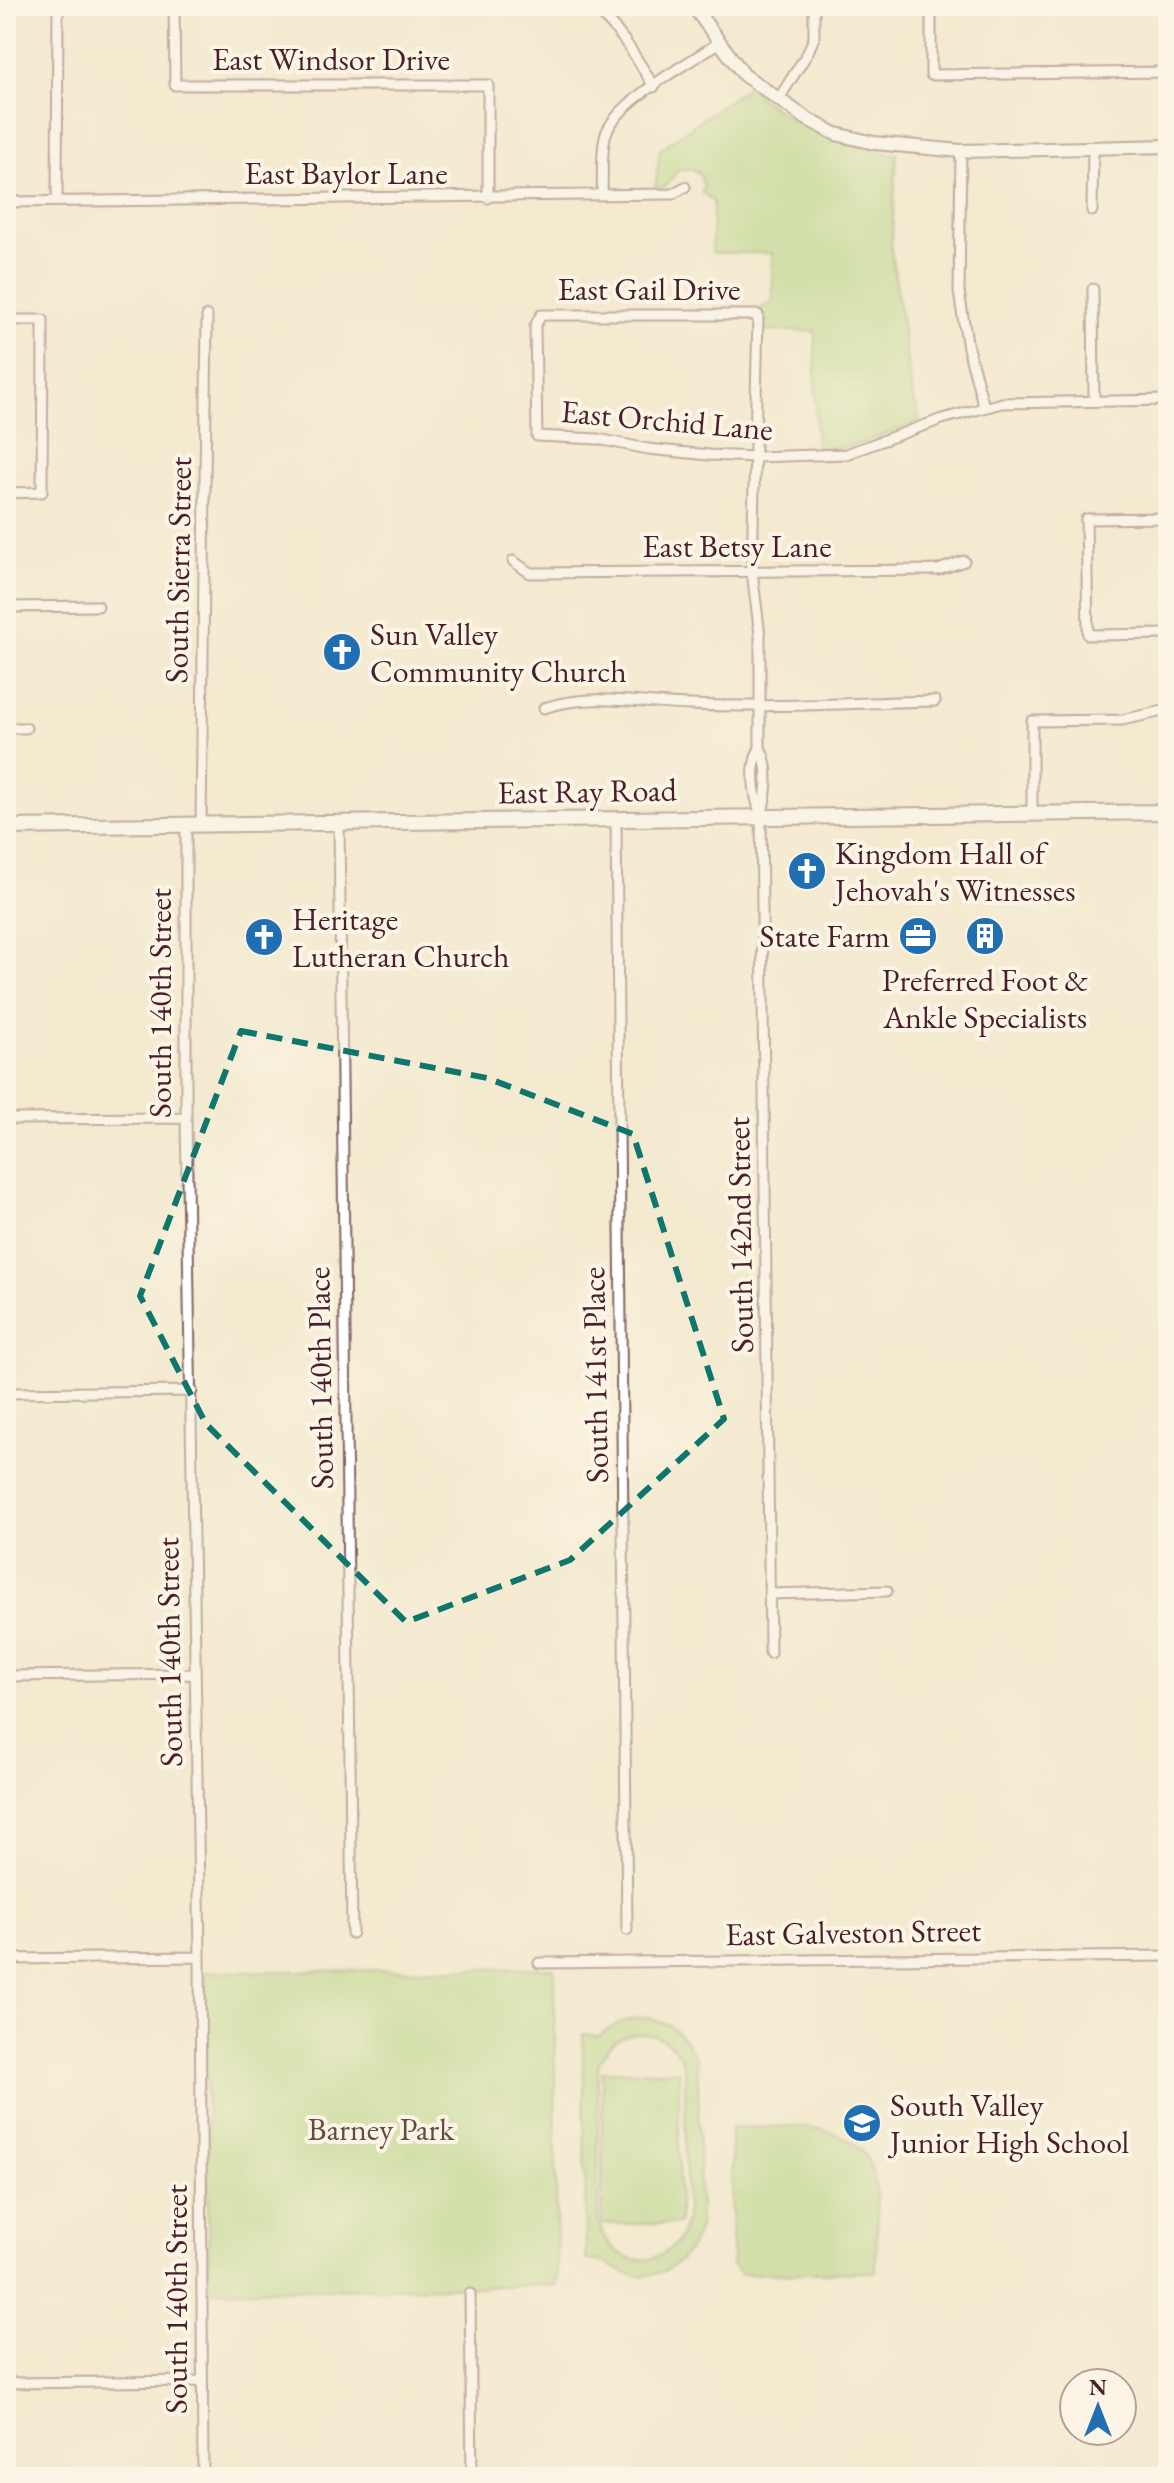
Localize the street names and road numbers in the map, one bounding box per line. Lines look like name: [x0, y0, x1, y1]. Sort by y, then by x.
street label: East Windsor Drive: [212, 38, 450, 80]
street label: East Baylor Lane: [244, 152, 448, 194]
street label: East Gail Drive: [557, 268, 741, 310]
street label: East Orchid Lane: [559, 390, 775, 450]
street label: South Sierra Street: [155, 456, 201, 684]
street label: East Betsy Lane: [642, 525, 832, 567]
street label: East Ray Road: [497, 768, 678, 814]
street label: South 140th Street: [139, 888, 181, 1118]
street label: South 142nd Street: [717, 1116, 763, 1354]
street label: South 140th Place: [297, 1266, 343, 1490]
street label: South 141st Place: [572, 1266, 618, 1484]
street label: South 140th Street: [146, 1537, 192, 1767]
street label: East Galveston Street: [725, 1909, 981, 1955]
street label: South 140th Street: [155, 2184, 197, 2414]

